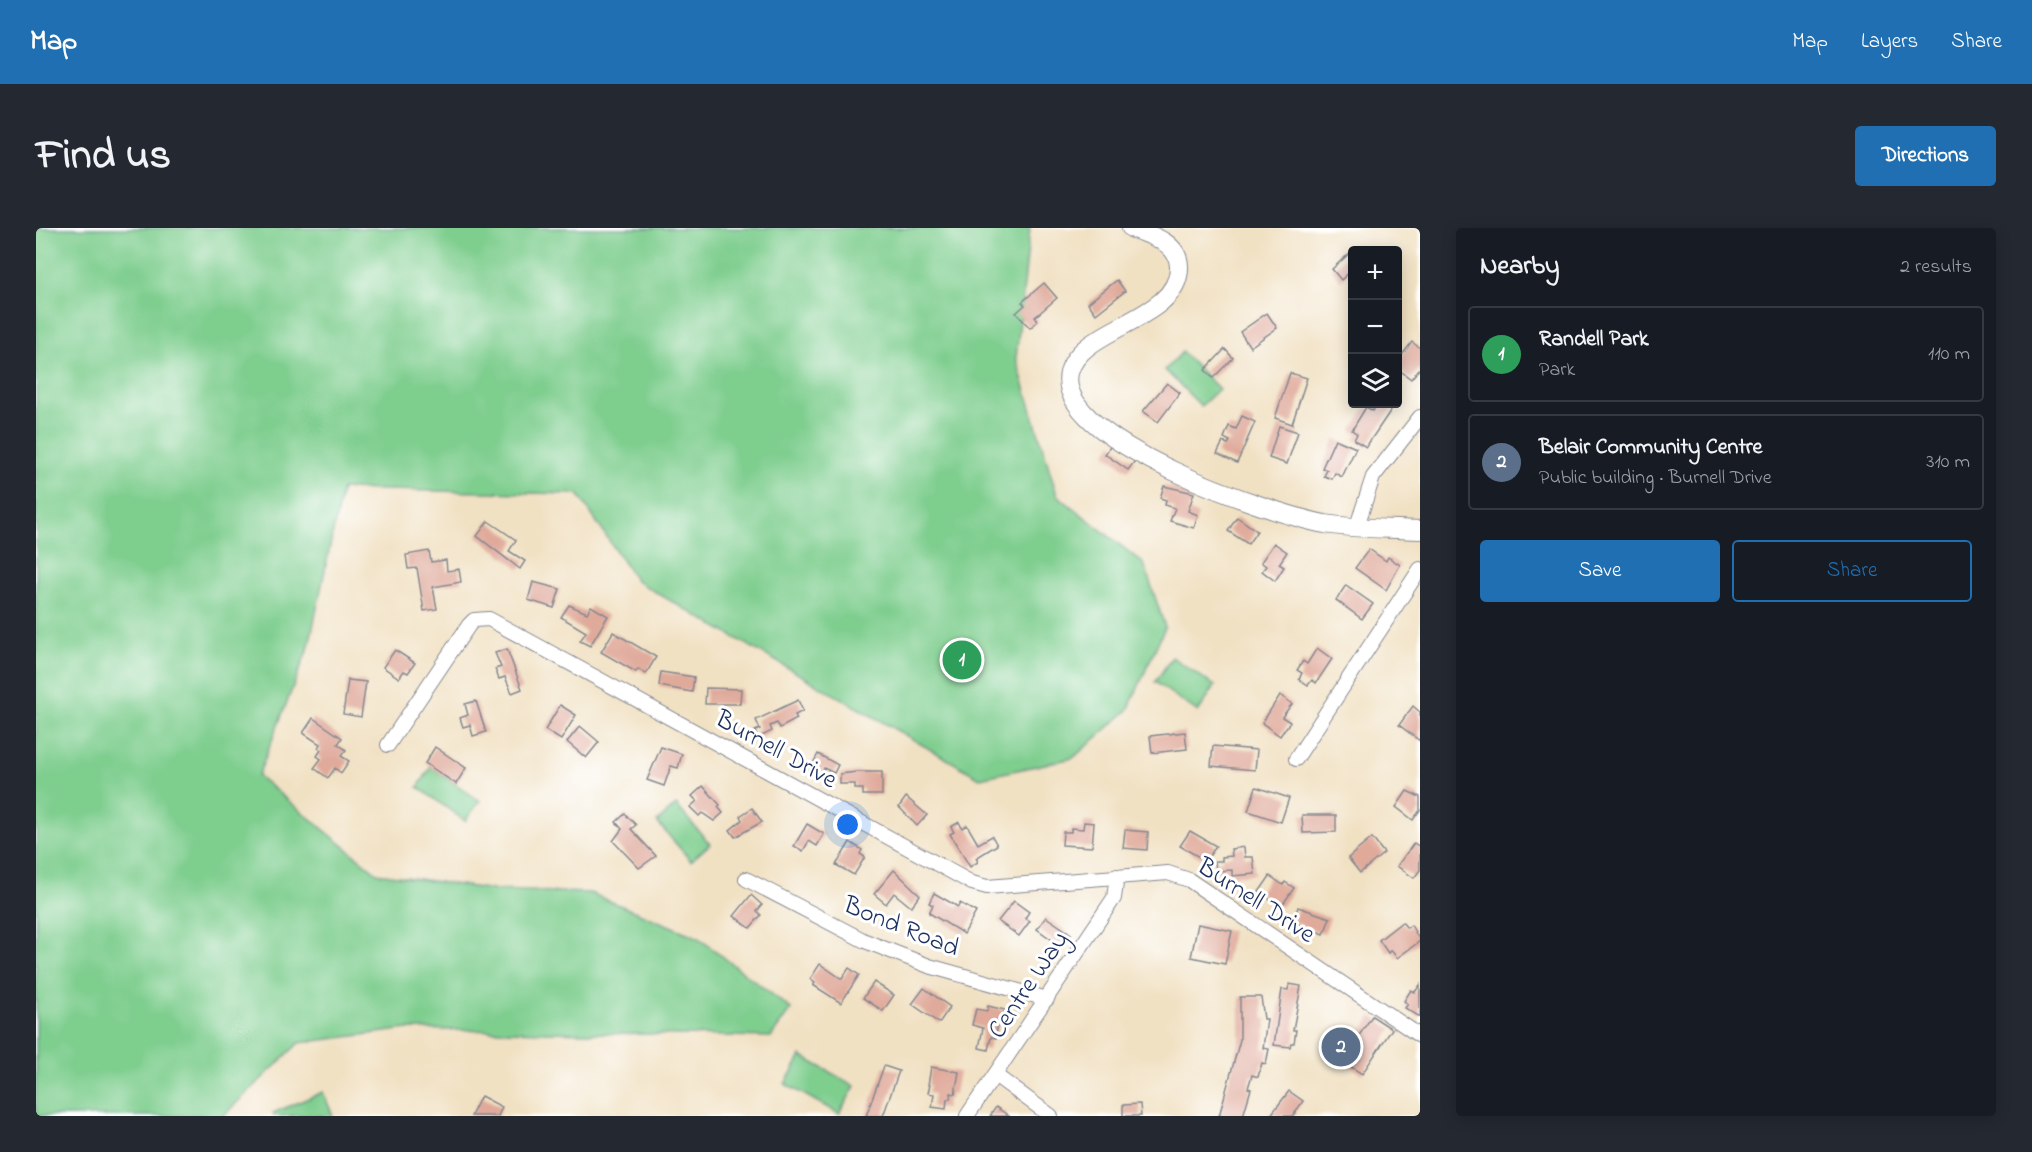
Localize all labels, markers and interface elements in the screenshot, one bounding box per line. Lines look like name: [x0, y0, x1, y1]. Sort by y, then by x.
text: Map: [30, 22, 77, 63]
text: Map: [1792, 27, 1828, 57]
text: Layers: [1861, 27, 1918, 57]
text: Share: [1951, 27, 2002, 57]
text: Find us: [36, 126, 171, 187]
button: Directions: [1855, 126, 1996, 186]
map controls: [1348, 246, 1402, 408]
button: +: [1348, 246, 1402, 300]
text: Nearby: [1480, 248, 1559, 286]
text: 2 results: [1900, 253, 1972, 282]
button: −: [1348, 300, 1402, 354]
text: Randell Park: [1539, 324, 1649, 356]
text: 1: [1498, 340, 1505, 369]
text: 110 m: [1928, 340, 1970, 369]
button: layers: [1348, 354, 1402, 408]
text: Park: [1539, 356, 1575, 385]
text: Belair Community Centre: [1539, 432, 1762, 464]
text: 2: [1497, 448, 1506, 477]
text: 310 m: [1926, 448, 1970, 477]
text: Public building · Burnell Drive: [1539, 464, 1772, 493]
button: Save: [1480, 540, 1720, 602]
button: Share: [1732, 540, 1972, 602]
pin: 1: [942, 638, 982, 682]
street label: Burnell Drive: [707, 701, 844, 800]
your location: [833, 810, 862, 839]
street label: Burnell Drive: [1188, 848, 1322, 954]
street label: Bond Road: [837, 887, 965, 968]
street label: Centre Way: [980, 924, 1079, 1047]
pin: 2: [1322, 1024, 1360, 1070]

